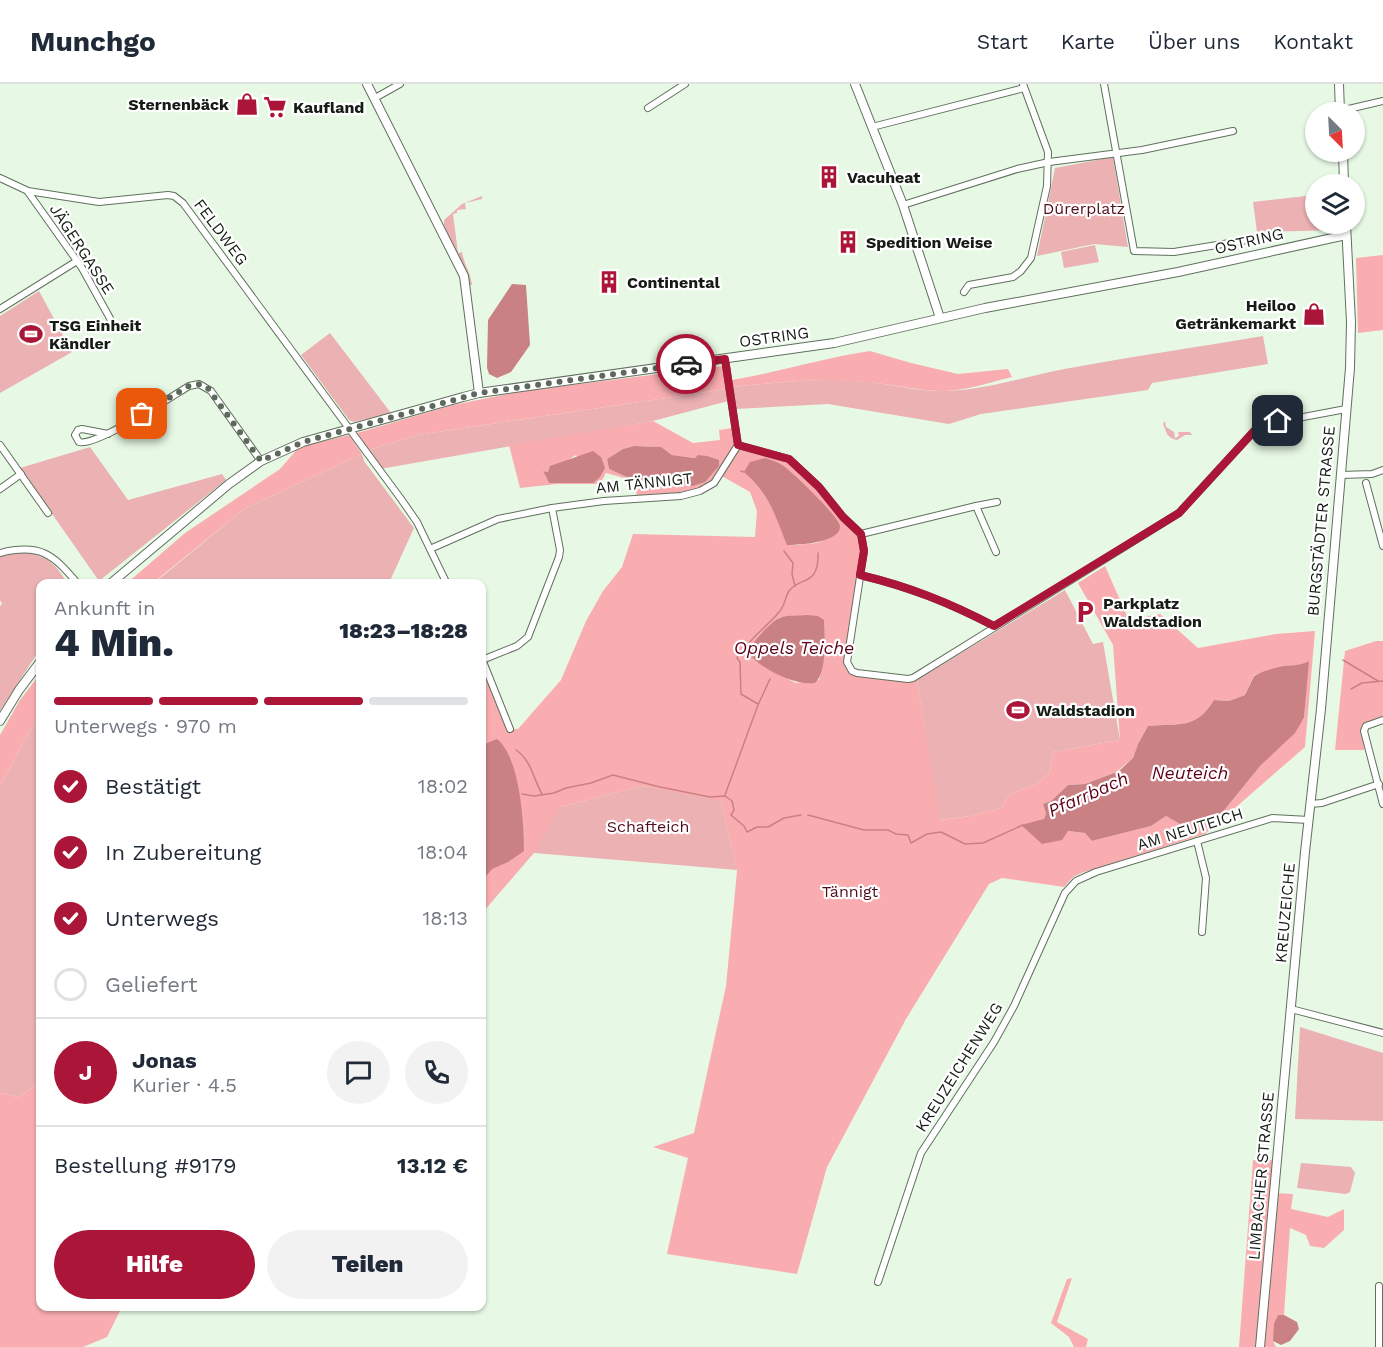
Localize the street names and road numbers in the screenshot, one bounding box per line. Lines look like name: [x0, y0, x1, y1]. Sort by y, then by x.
street label: FELDWEG: [190, 195, 252, 269]
street label: JÄGERGASSE: [46, 200, 118, 298]
street label: OSTRING: [1213, 224, 1285, 258]
street label: OSTRING: [738, 323, 810, 351]
street label: BURGSTÄDTER STRASSE: [1303, 425, 1339, 617]
street label: AM TÄNNIGT: [595, 468, 694, 498]
street label: AM NEUTEICH: [1134, 804, 1246, 854]
street label: KREUZEICHE: [1271, 862, 1299, 964]
street label: KREUZEICHENWEG: [911, 999, 1007, 1135]
street label: LIMBACHER STRASSE: [1244, 1091, 1278, 1261]

